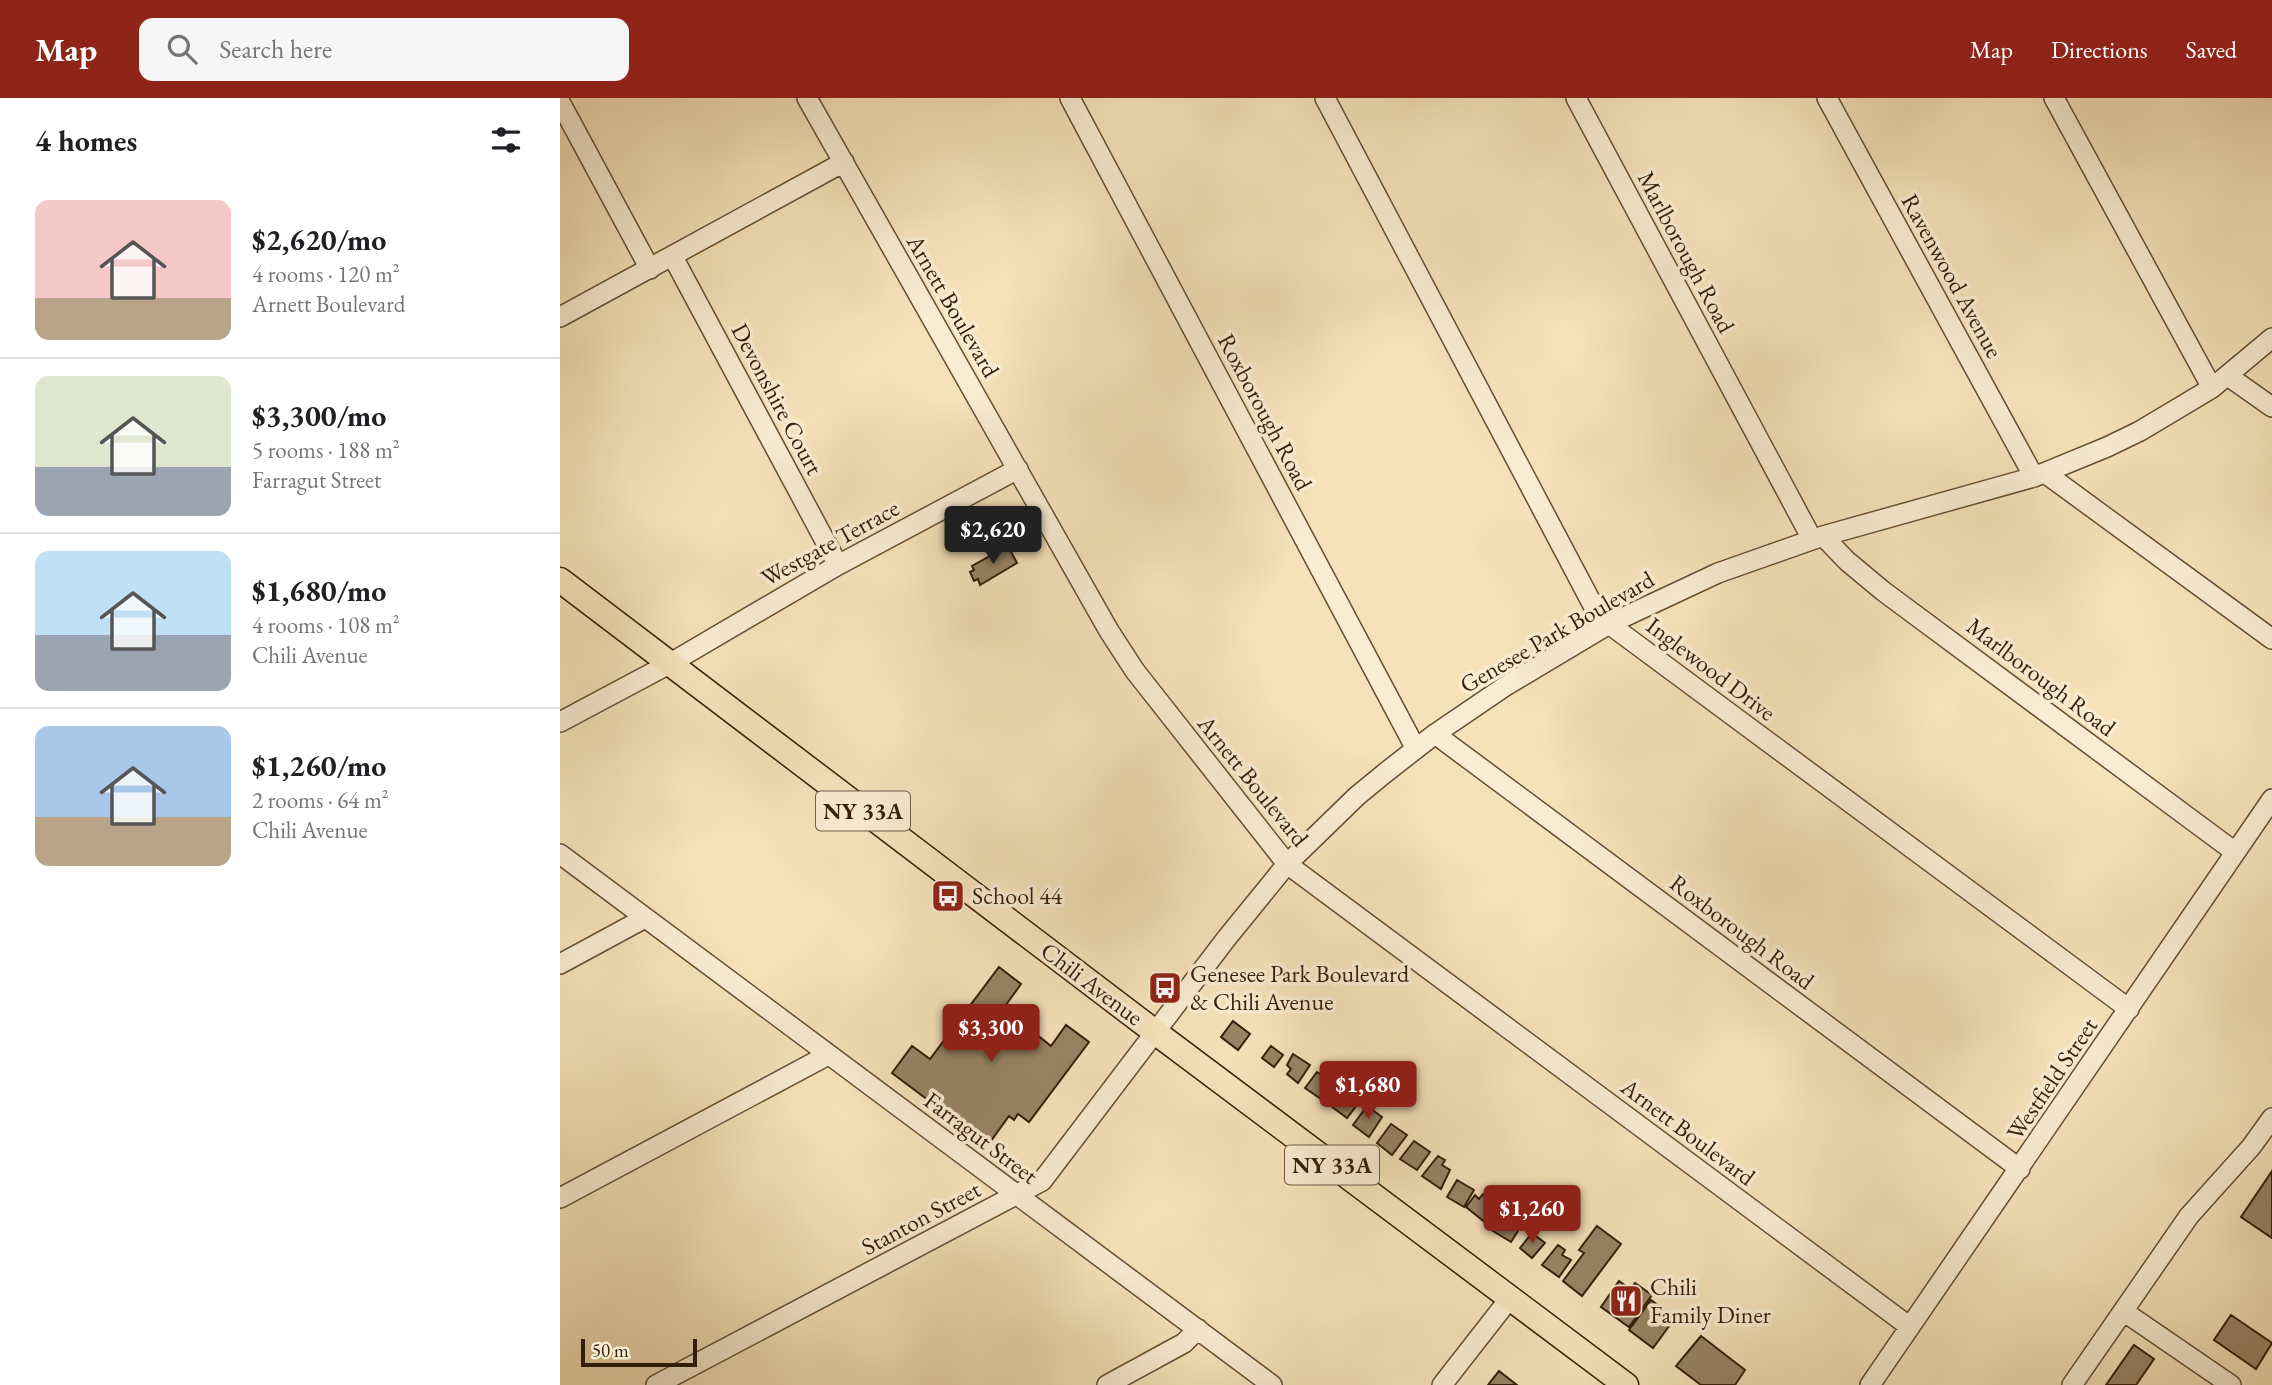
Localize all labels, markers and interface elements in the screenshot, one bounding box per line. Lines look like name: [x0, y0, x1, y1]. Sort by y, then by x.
search box: [139, 18, 629, 81]
text: Map: [35, 28, 97, 71]
icon: search: [163, 30, 201, 68]
text: Search here: [219, 32, 332, 66]
text: Map: [1970, 34, 2013, 65]
text: Directions: [2051, 34, 2148, 65]
text: Saved: [2186, 34, 2237, 65]
text: 4 homes: [35, 121, 137, 160]
icon: filters: [487, 121, 525, 159]
street label: Marlborough Road: [1631, 165, 1743, 339]
street label: Ravenwood Avenue: [1895, 188, 2010, 363]
text: $2,620/mo: [252, 220, 386, 259]
icon: home: [91, 228, 175, 312]
street label: Arnett Boulevard: [899, 228, 1007, 384]
text: 4 rooms · 120 m²: [252, 259, 400, 289]
text: Arnett Boulevard: [252, 289, 405, 319]
street label: Devonshire Court: [725, 318, 831, 480]
street label: Roxborough Road: [1211, 328, 1320, 496]
text: $3,300/mo: [252, 396, 386, 435]
icon: home: [91, 404, 175, 488]
text: 5 rooms · 188 m²: [252, 435, 400, 465]
text: Farragut Street: [252, 465, 381, 495]
street label: Westgate Terrace: [755, 492, 904, 593]
pin: $2,620: [936, 506, 1050, 566]
text: $2,620: [961, 514, 1025, 544]
street label: Genesee Park Boulevard: [1454, 563, 1660, 700]
text: $1,680/mo: [252, 571, 386, 610]
icon: home: [91, 579, 175, 663]
text: 4 rooms · 108 m²: [252, 610, 400, 640]
street label: Inglewood Drive: [1640, 610, 1782, 727]
street label: Marlborough Road: [1960, 610, 2123, 743]
text: Chili Avenue: [252, 640, 368, 670]
street label: Arnett Boulevard: [1190, 708, 1316, 853]
text: $1,260/mo: [252, 746, 386, 785]
icon: home: [91, 754, 175, 838]
text: 2 rooms · 64 m²: [252, 785, 389, 815]
road number: NY 33A: [816, 792, 910, 831]
text: Chili Avenue: [252, 815, 368, 845]
street label: Roxborough Road: [1664, 867, 1821, 997]
bus stop icon: School 44: [929, 877, 967, 915]
place label: School 44: [972, 880, 1063, 911]
street label: Chili Avenue: [1035, 935, 1150, 1032]
place label: Genesee Park Boulevard & Chili Avenue: [1190, 958, 1410, 1017]
bus stop icon: Genesee Park Boulevard & Chili Avenue: [1146, 969, 1184, 1007]
pin: $3,300: [934, 1004, 1048, 1064]
street label: Westfield Street: [1999, 1011, 2104, 1146]
text: $3,300: [959, 1012, 1023, 1042]
pin: $1,680: [1311, 1062, 1425, 1121]
text: $1,680: [1336, 1069, 1400, 1099]
street label: Arnett Boulevard: [1614, 1070, 1762, 1193]
street label: Farragut Street: [918, 1085, 1045, 1191]
road number: NY 33A: [1285, 1146, 1379, 1184]
street label: Stanton Street: [856, 1173, 986, 1262]
pin: $1,260: [1475, 1186, 1589, 1245]
text: $1,260: [1500, 1193, 1564, 1223]
place label: Chili Family Diner: [1650, 1271, 1771, 1330]
restaurant icon: Chili Family Diner: [1607, 1282, 1645, 1320]
scale bar: [581, 1336, 696, 1368]
text: 50 m: [592, 1338, 629, 1363]

